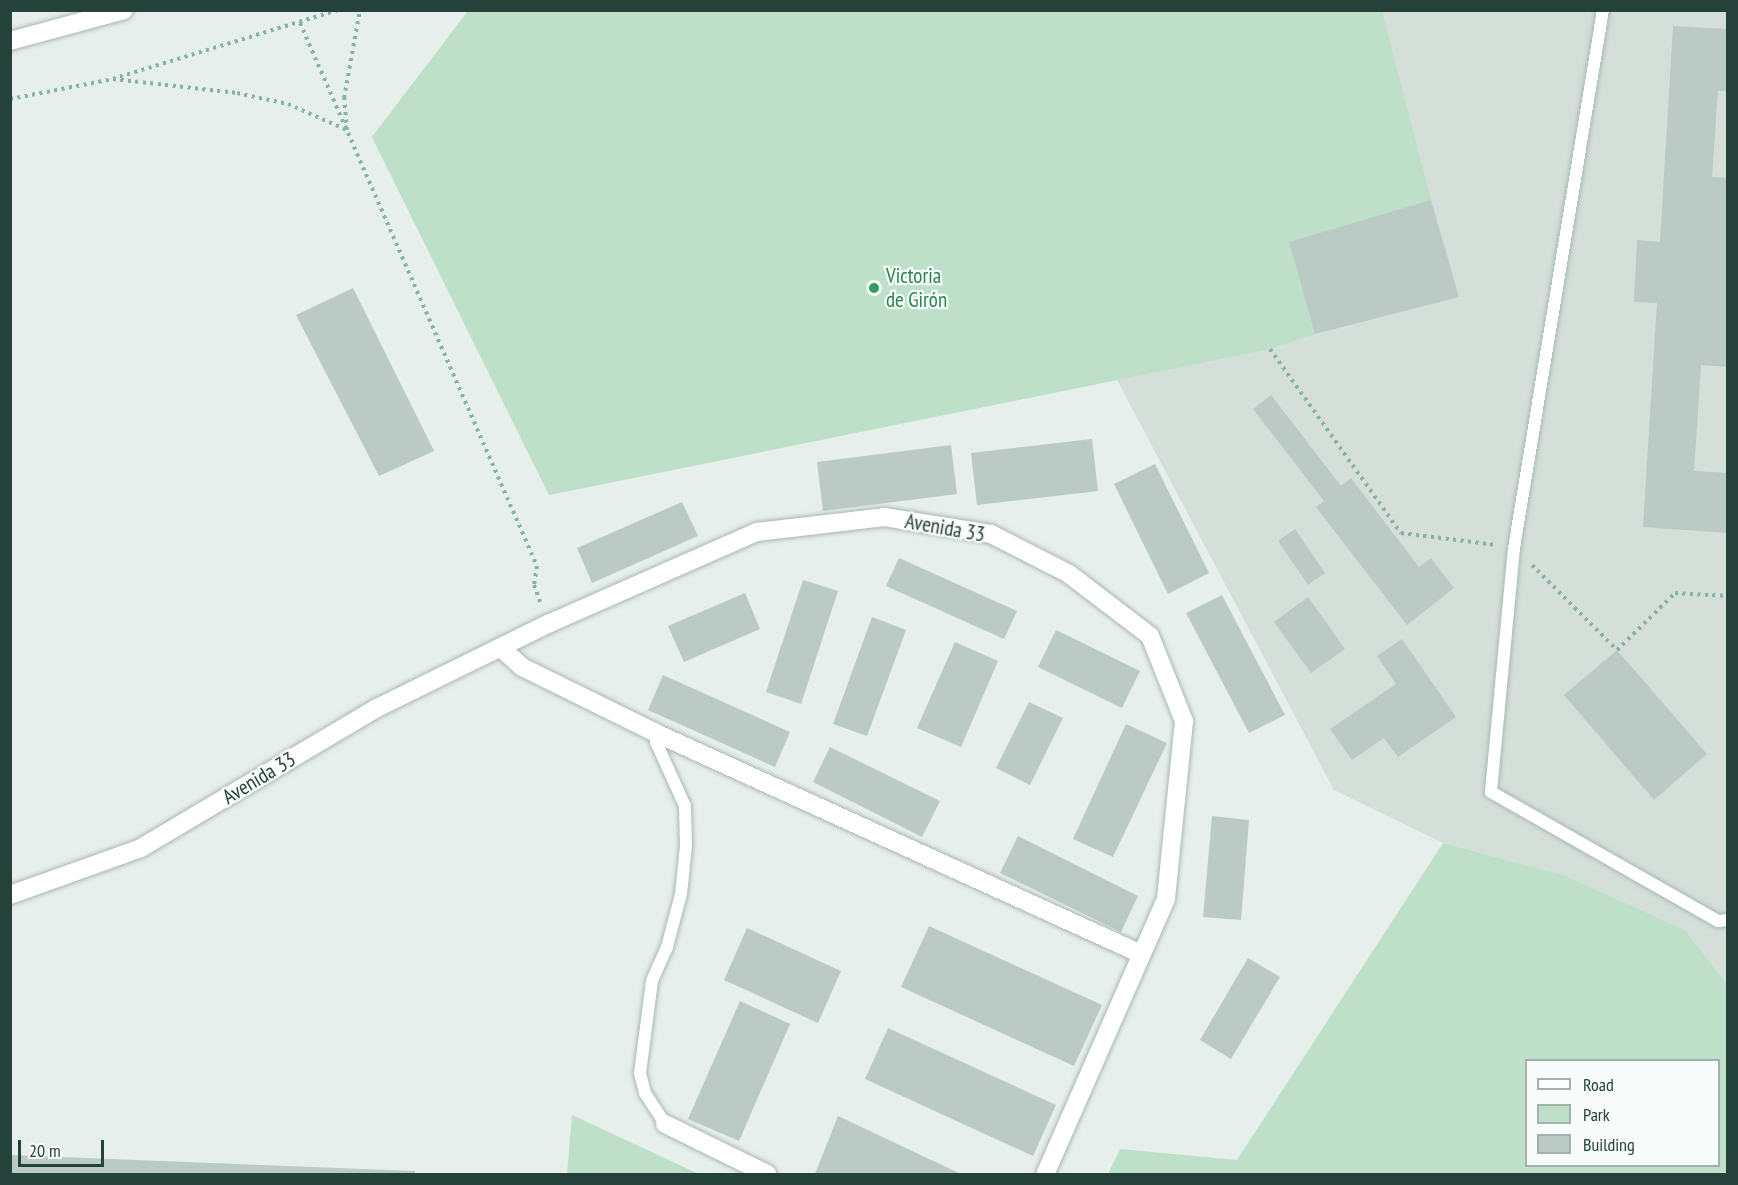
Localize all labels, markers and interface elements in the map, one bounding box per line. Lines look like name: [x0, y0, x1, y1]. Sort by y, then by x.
place label: Victoria de Girón: [886, 263, 947, 313]
marker: Victoria de Girón: [867, 281, 881, 295]
street label: Avenida 33: [903, 509, 987, 547]
street label: Avenida 33: [218, 746, 300, 810]
legend: [1525, 1059, 1720, 1167]
text: Road: [1583, 1073, 1614, 1096]
text: Park: [1583, 1103, 1610, 1126]
scale bar: [21, 1128, 106, 1166]
text: Building: [1583, 1133, 1635, 1156]
text: 20 m: [29, 1139, 61, 1162]

